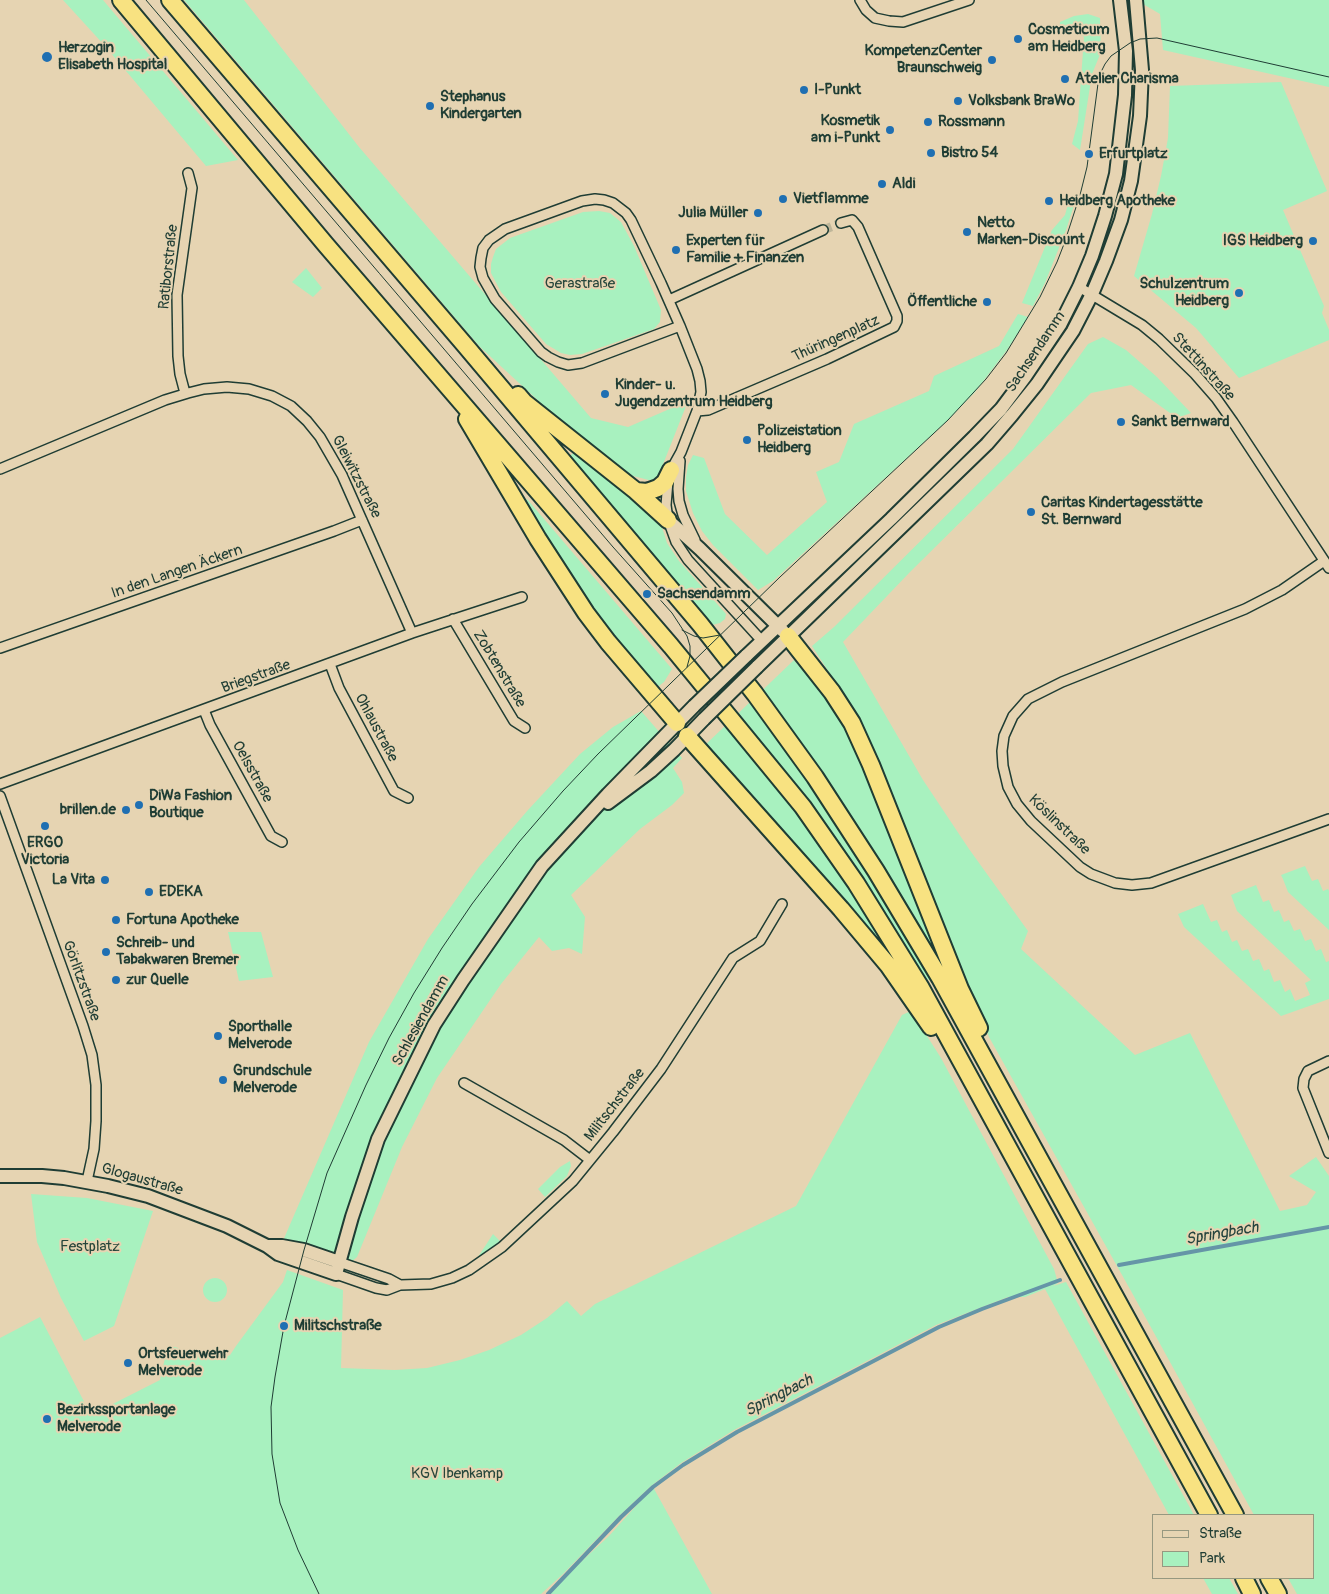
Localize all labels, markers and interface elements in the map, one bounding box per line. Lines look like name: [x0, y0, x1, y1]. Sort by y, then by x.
place label: Cosmeticum am Heidberg: [1028, 21, 1109, 56]
marker: Cosmeticum am Heidberg: [1012, 33, 1024, 45]
place label: Herzogin Elisabeth Hospital: [58, 39, 167, 74]
place label: KompetenzCenter Braunschweig: [865, 42, 982, 77]
marker: Herzogin Elisabeth Hospital: [40, 50, 54, 64]
marker: KompetenzCenter Braunschweig: [986, 54, 998, 66]
place label: Atelier Charisma: [1075, 70, 1179, 88]
marker: Atelier Charisma: [1059, 73, 1071, 85]
place label: I-Punkt: [814, 81, 861, 99]
marker: I-Punkt: [798, 84, 810, 96]
place label: Stephanus Kindergarten: [440, 88, 522, 123]
place label: Volksbank BraWo: [968, 92, 1075, 110]
marker: Volksbank BraWo: [952, 95, 964, 107]
marker: Stephanus Kindergarten: [424, 100, 436, 112]
place label: Kosmetik am i-Punkt: [811, 112, 880, 147]
place label: Rossmann: [938, 113, 1005, 131]
marker: Rossmann: [922, 116, 934, 128]
marker: Kosmetik am i-Punkt: [884, 124, 896, 136]
place label: Bistro 54: [941, 144, 998, 162]
place label: Erfurtplatz: [1099, 145, 1168, 163]
marker: Bistro 54: [925, 147, 937, 159]
marker: Erfurtplatz: [1083, 148, 1095, 160]
place label: Aldi: [892, 175, 915, 193]
marker: Aldi: [876, 178, 888, 190]
place label: Vietflamme: [793, 190, 869, 208]
place label: Heidberg Apotheke: [1059, 192, 1175, 210]
marker: Vietflamme: [777, 193, 789, 205]
marker: Heidberg Apotheke: [1043, 195, 1055, 207]
place label: Julia Müller: [678, 204, 748, 222]
marker: Julia Müller: [752, 207, 764, 219]
place label: Netto Marken-Discount: [977, 214, 1085, 249]
street label: Ratiborstraße: [156, 224, 182, 310]
marker: Netto Marken-Discount: [961, 226, 973, 238]
place label: Experten für Familie + Finanzen: [686, 232, 804, 267]
place label: IGS Heidberg: [1223, 232, 1303, 250]
marker: IGS Heidberg: [1307, 235, 1319, 247]
marker: Experten für Familie + Finanzen: [670, 244, 682, 256]
park label: Gerastraße: [545, 275, 615, 293]
place label: Schulzentrum Heidberg: [1139, 275, 1229, 310]
marker: Schulzentrum Heidberg: [1233, 287, 1245, 299]
place label: Öffentliche: [907, 293, 977, 311]
marker: Öffentliche: [981, 296, 993, 308]
street label: Sachsendamm: [1002, 308, 1070, 396]
street label: Thüringenplatz: [790, 312, 882, 366]
street label: Stettinstraße: [1168, 329, 1238, 405]
place label: Kinder- u. Jugendzentrum Heidberg: [615, 376, 772, 411]
marker: Kinder- u. Jugendzentrum Heidberg: [599, 388, 611, 400]
place label: Sankt Bernward: [1131, 413, 1230, 431]
marker: Sankt Bernward: [1115, 416, 1127, 428]
place label: Polizeistation Heidberg: [757, 422, 842, 457]
street label: Gleiwitzstraße: [327, 432, 385, 522]
marker: Polizeistation Heidberg: [741, 434, 753, 446]
place label: Caritas Kindertagesstätte St. Bernward: [1041, 494, 1203, 529]
marker: Caritas Kindertagesstätte St. Bernward: [1025, 506, 1037, 518]
street label: In den Langen Äckern: [109, 541, 245, 603]
place label: Sachsendamm: [657, 585, 751, 603]
marker: Sachsendamm: [641, 588, 653, 600]
street label: Zobtenstraße: [469, 627, 529, 711]
street label: Briegstraße: [219, 656, 293, 698]
street label: Ohlaustraße: [350, 691, 402, 765]
street label: Oelsstraße: [228, 738, 276, 806]
place label: DiWa Fashion Boutique: [149, 787, 232, 822]
street label: Köslinstraße: [1024, 791, 1094, 859]
marker: DiWa Fashion Boutique: [133, 799, 145, 811]
place label: brillen.de: [60, 801, 116, 819]
marker: brillen.de: [120, 804, 132, 816]
marker: ERGO Victoria: [39, 820, 51, 832]
place label: ERGO Victoria: [21, 834, 69, 869]
place label: La Vita: [52, 871, 95, 889]
marker: La Vita: [99, 874, 111, 886]
place label: EDEKA: [159, 883, 203, 901]
marker: EDEKA: [143, 886, 155, 898]
place label: Fortuna Apotheke: [126, 911, 239, 929]
marker: Fortuna Apotheke: [110, 914, 122, 926]
place label: Schreib- und Tabakwaren Bremer: [116, 934, 239, 969]
street label: Görlitzstraße: [58, 938, 104, 1024]
marker: Schreib- und Tabakwaren Bremer: [100, 946, 112, 958]
place label: zur Quelle: [126, 971, 189, 989]
street label: Schlesiendamm: [389, 973, 453, 1069]
marker: zur Quelle: [110, 974, 122, 986]
place label: Sporthalle Melverode: [228, 1018, 292, 1053]
marker: Sporthalle Melverode: [212, 1030, 224, 1042]
place label: Grundschule Melverode: [233, 1062, 312, 1097]
street label: Militschstraße: [581, 1065, 649, 1145]
marker: Grundschule Melverode: [217, 1074, 229, 1086]
street label: Glogaustraße: [99, 1160, 185, 1200]
water label: Springbach: [1184, 1218, 1260, 1250]
park label: Festplatz: [60, 1238, 120, 1256]
place label: Militschstraße: [294, 1317, 382, 1335]
marker: Militschstraße: [278, 1320, 290, 1332]
place label: Ortsfeuerwehr Melverode: [138, 1345, 228, 1380]
marker: Ortsfeuerwehr Melverode: [122, 1357, 134, 1369]
water label: Springbach: [742, 1371, 816, 1421]
place label: Bezirkssportanlage Melverode: [57, 1401, 175, 1436]
marker: Bezirkssportanlage Melverode: [41, 1413, 53, 1425]
park label: KGV Ibenkamp: [411, 1465, 503, 1483]
legend: [1152, 1514, 1314, 1579]
text: Straße: [1199, 1524, 1242, 1543]
text: Park: [1199, 1549, 1225, 1568]

